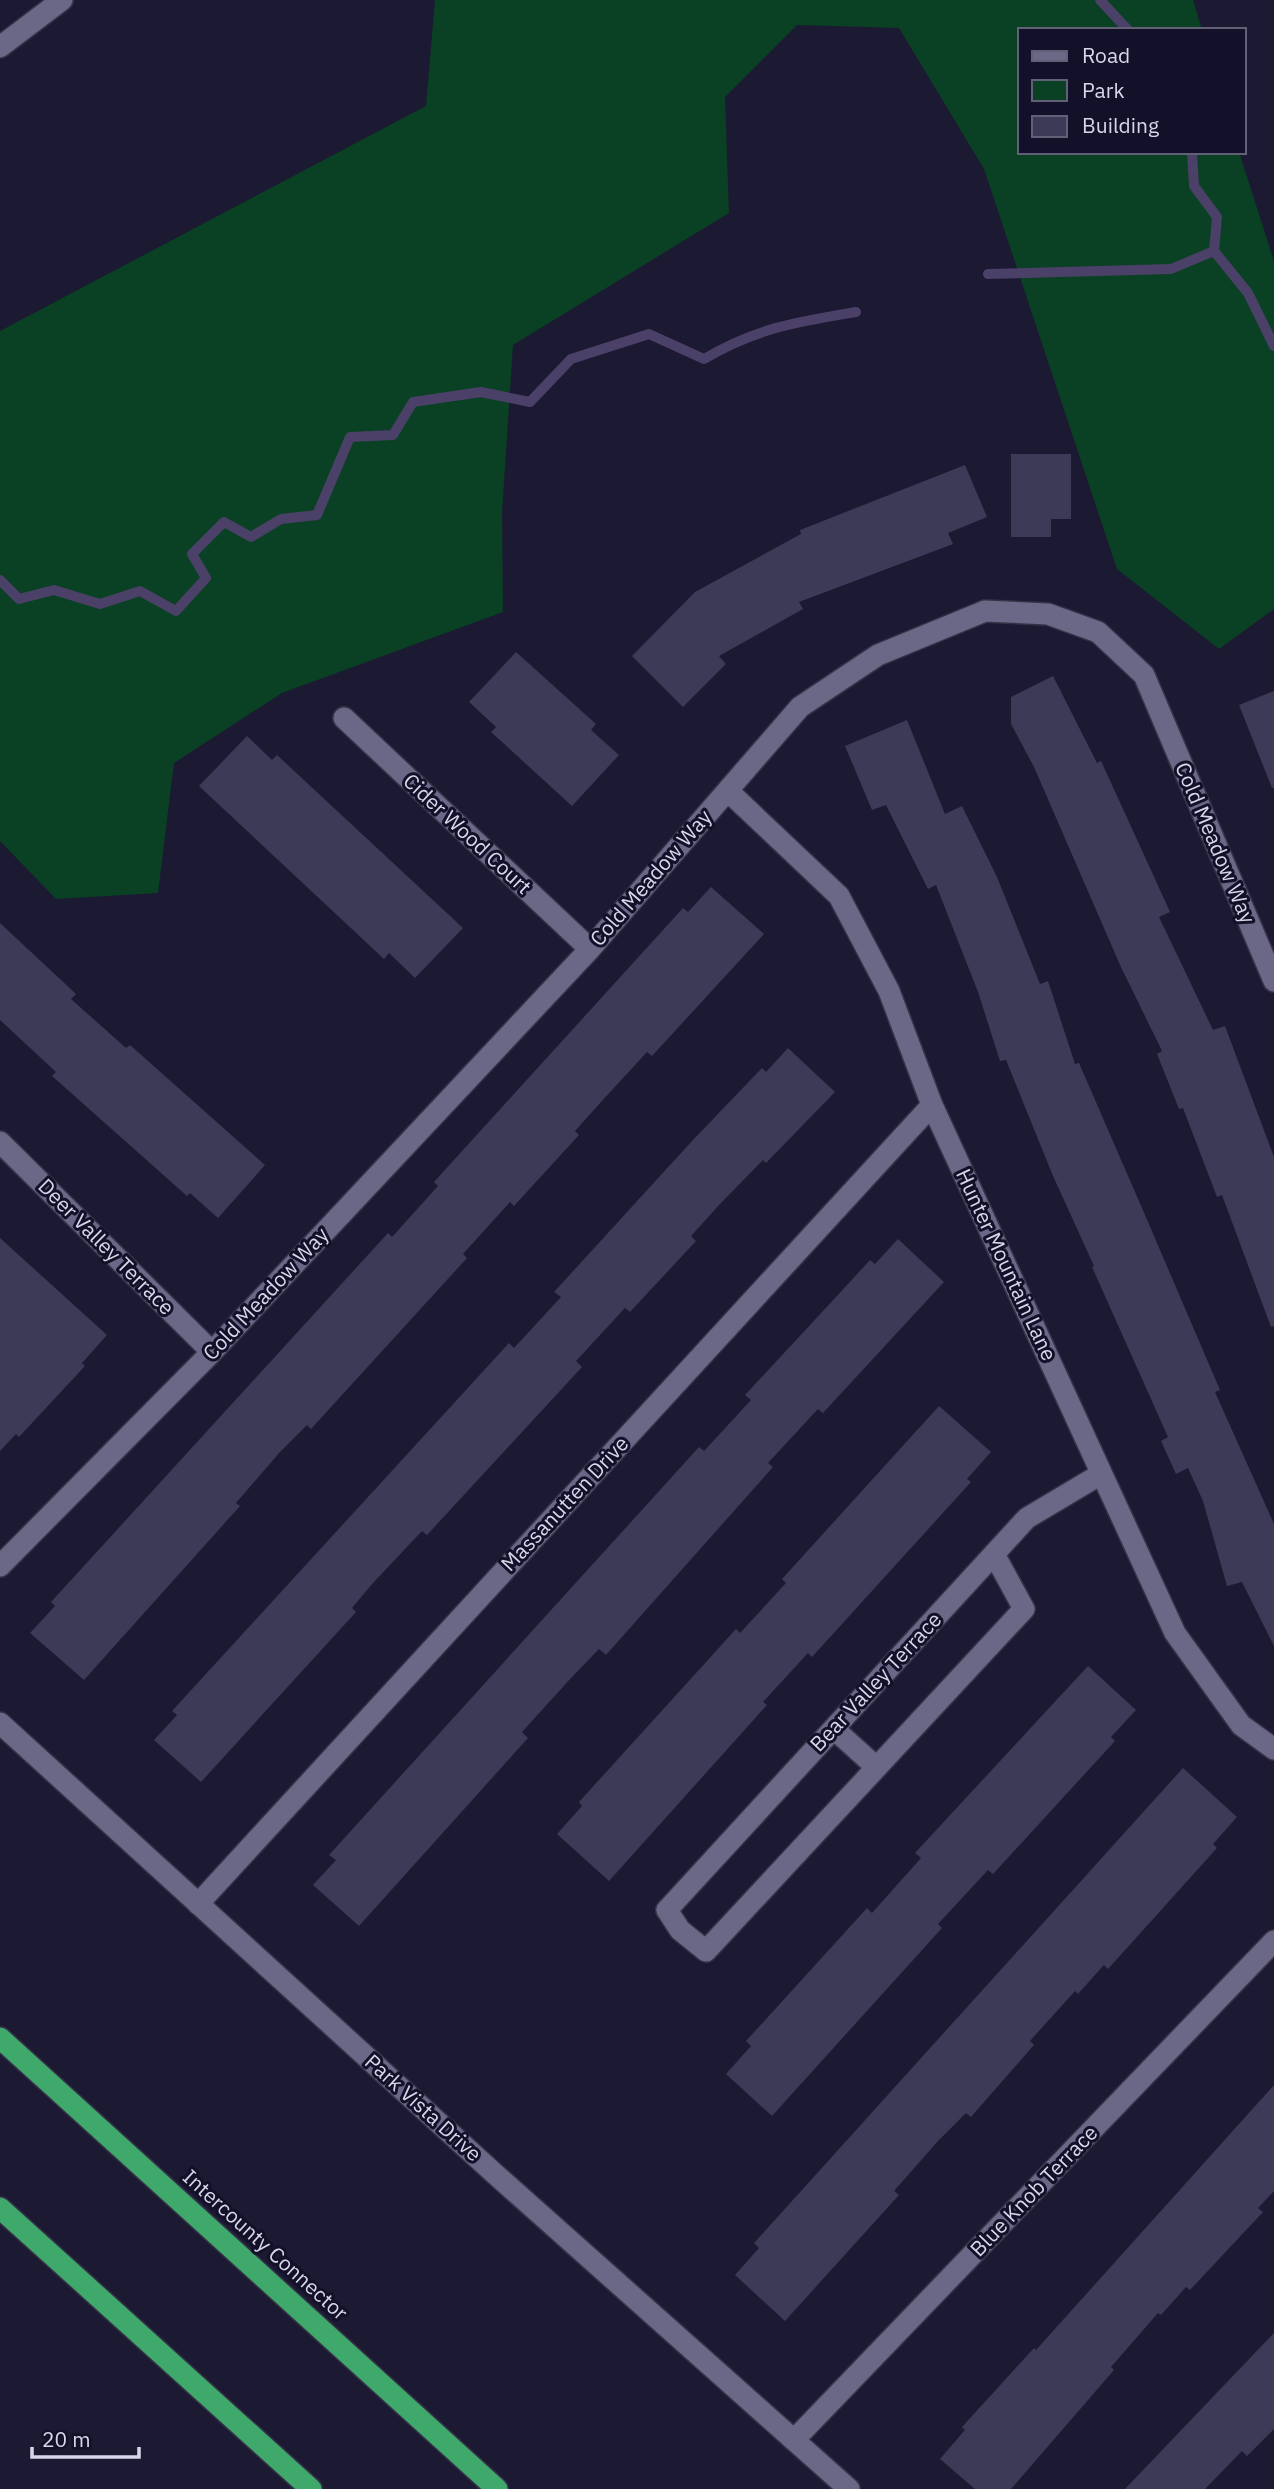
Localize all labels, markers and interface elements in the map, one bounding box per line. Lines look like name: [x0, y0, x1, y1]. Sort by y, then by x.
legend: [1018, 28, 1246, 154]
text: Road: [1082, 41, 1130, 69]
text: Park: [1082, 76, 1125, 104]
text: Building: [1082, 111, 1159, 139]
street label: Cold Meadow Way: [1169, 758, 1263, 928]
street label: Cider Wood Court: [398, 767, 538, 900]
street label: Cold Meadow Way: [583, 803, 718, 952]
street label: Hunter Mountain Lane: [950, 1164, 1064, 1365]
street label: Deer Valley Terrace: [32, 1172, 181, 1321]
street label: Cold Meadow Way: [196, 1220, 335, 1366]
street label: Massanutten Drive: [494, 1430, 634, 1577]
street label: Bear Valley Terrace: [803, 1605, 947, 1757]
street label: Park Vista Drive: [359, 2047, 488, 2167]
street label: Blue Knob Terrace: [963, 2119, 1103, 2262]
street label: Intercounty Connector: [177, 2163, 354, 2326]
scale bar: [32, 2416, 138, 2460]
text: 20 m: [42, 2425, 91, 2453]

